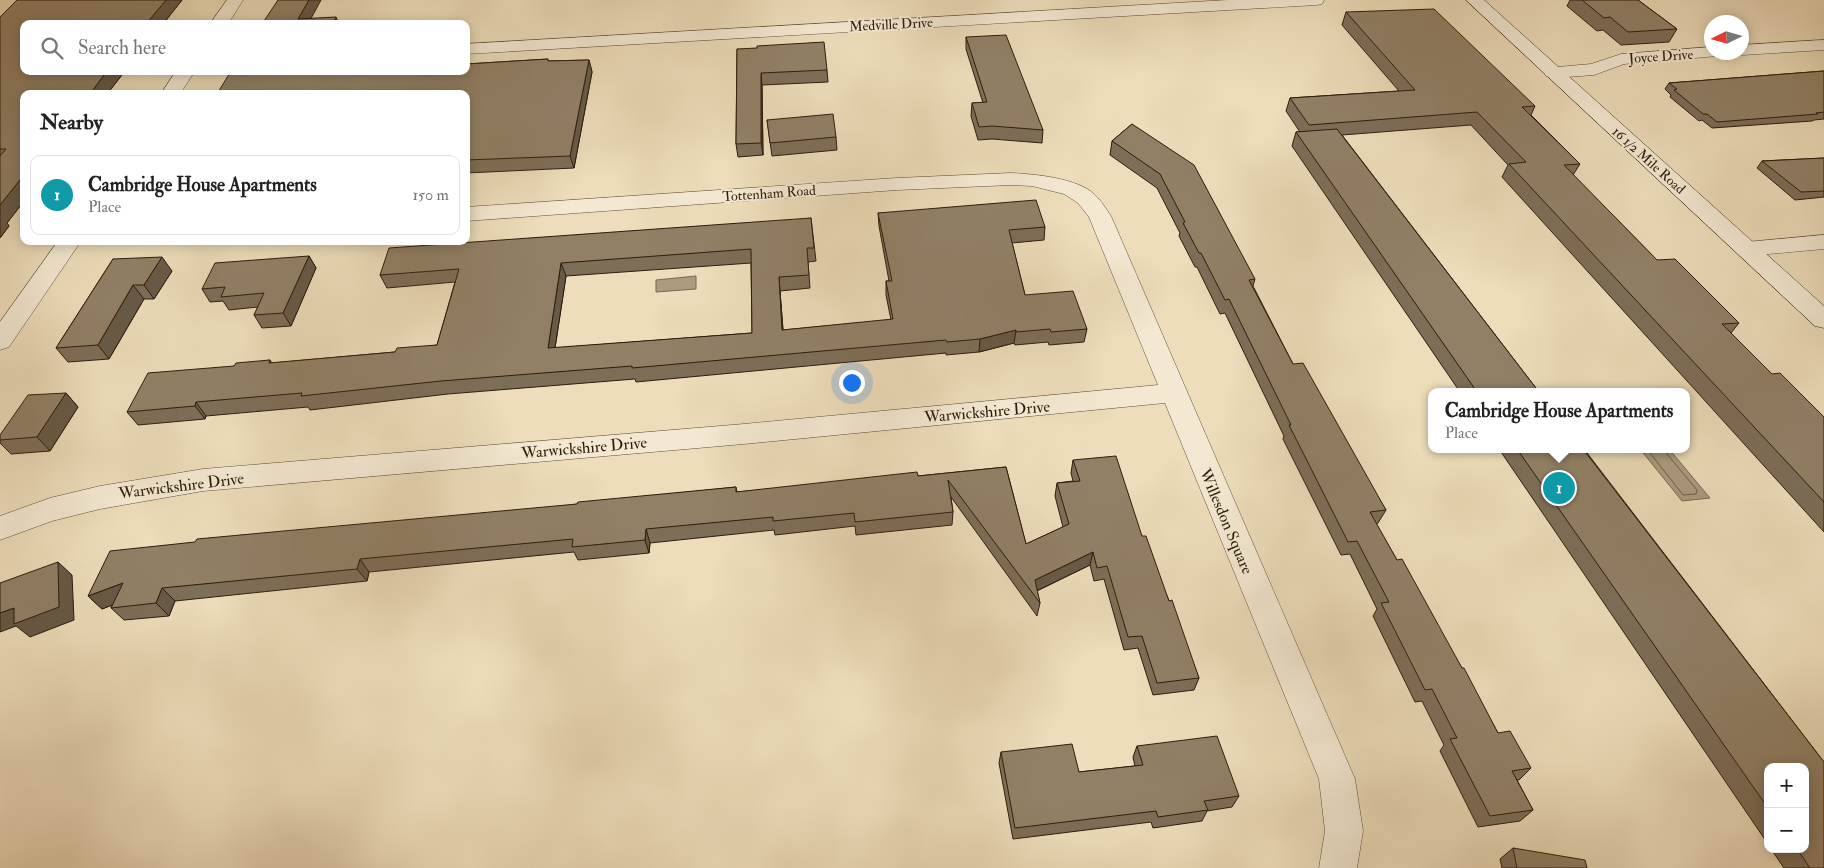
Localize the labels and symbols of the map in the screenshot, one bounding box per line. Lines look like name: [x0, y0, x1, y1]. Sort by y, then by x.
street label: Medville Drive: [849, 14, 933, 35]
north arrow: [1704, 15, 1749, 60]
street label: Joyce Drive: [1627, 46, 1694, 68]
street label: 16 1/2 Mile Road: [1609, 123, 1689, 198]
street label: Tottenham Road: [722, 182, 816, 205]
your location: [839, 370, 865, 396]
street label: Warwickshire Drive: [922, 397, 1051, 428]
street label: Warwickshire Drive: [519, 433, 648, 464]
street label: Willesdon Square: [1194, 465, 1257, 577]
street label: Warwickshire Drive: [116, 468, 245, 504]
pin: 1: [1543, 469, 1575, 507]

